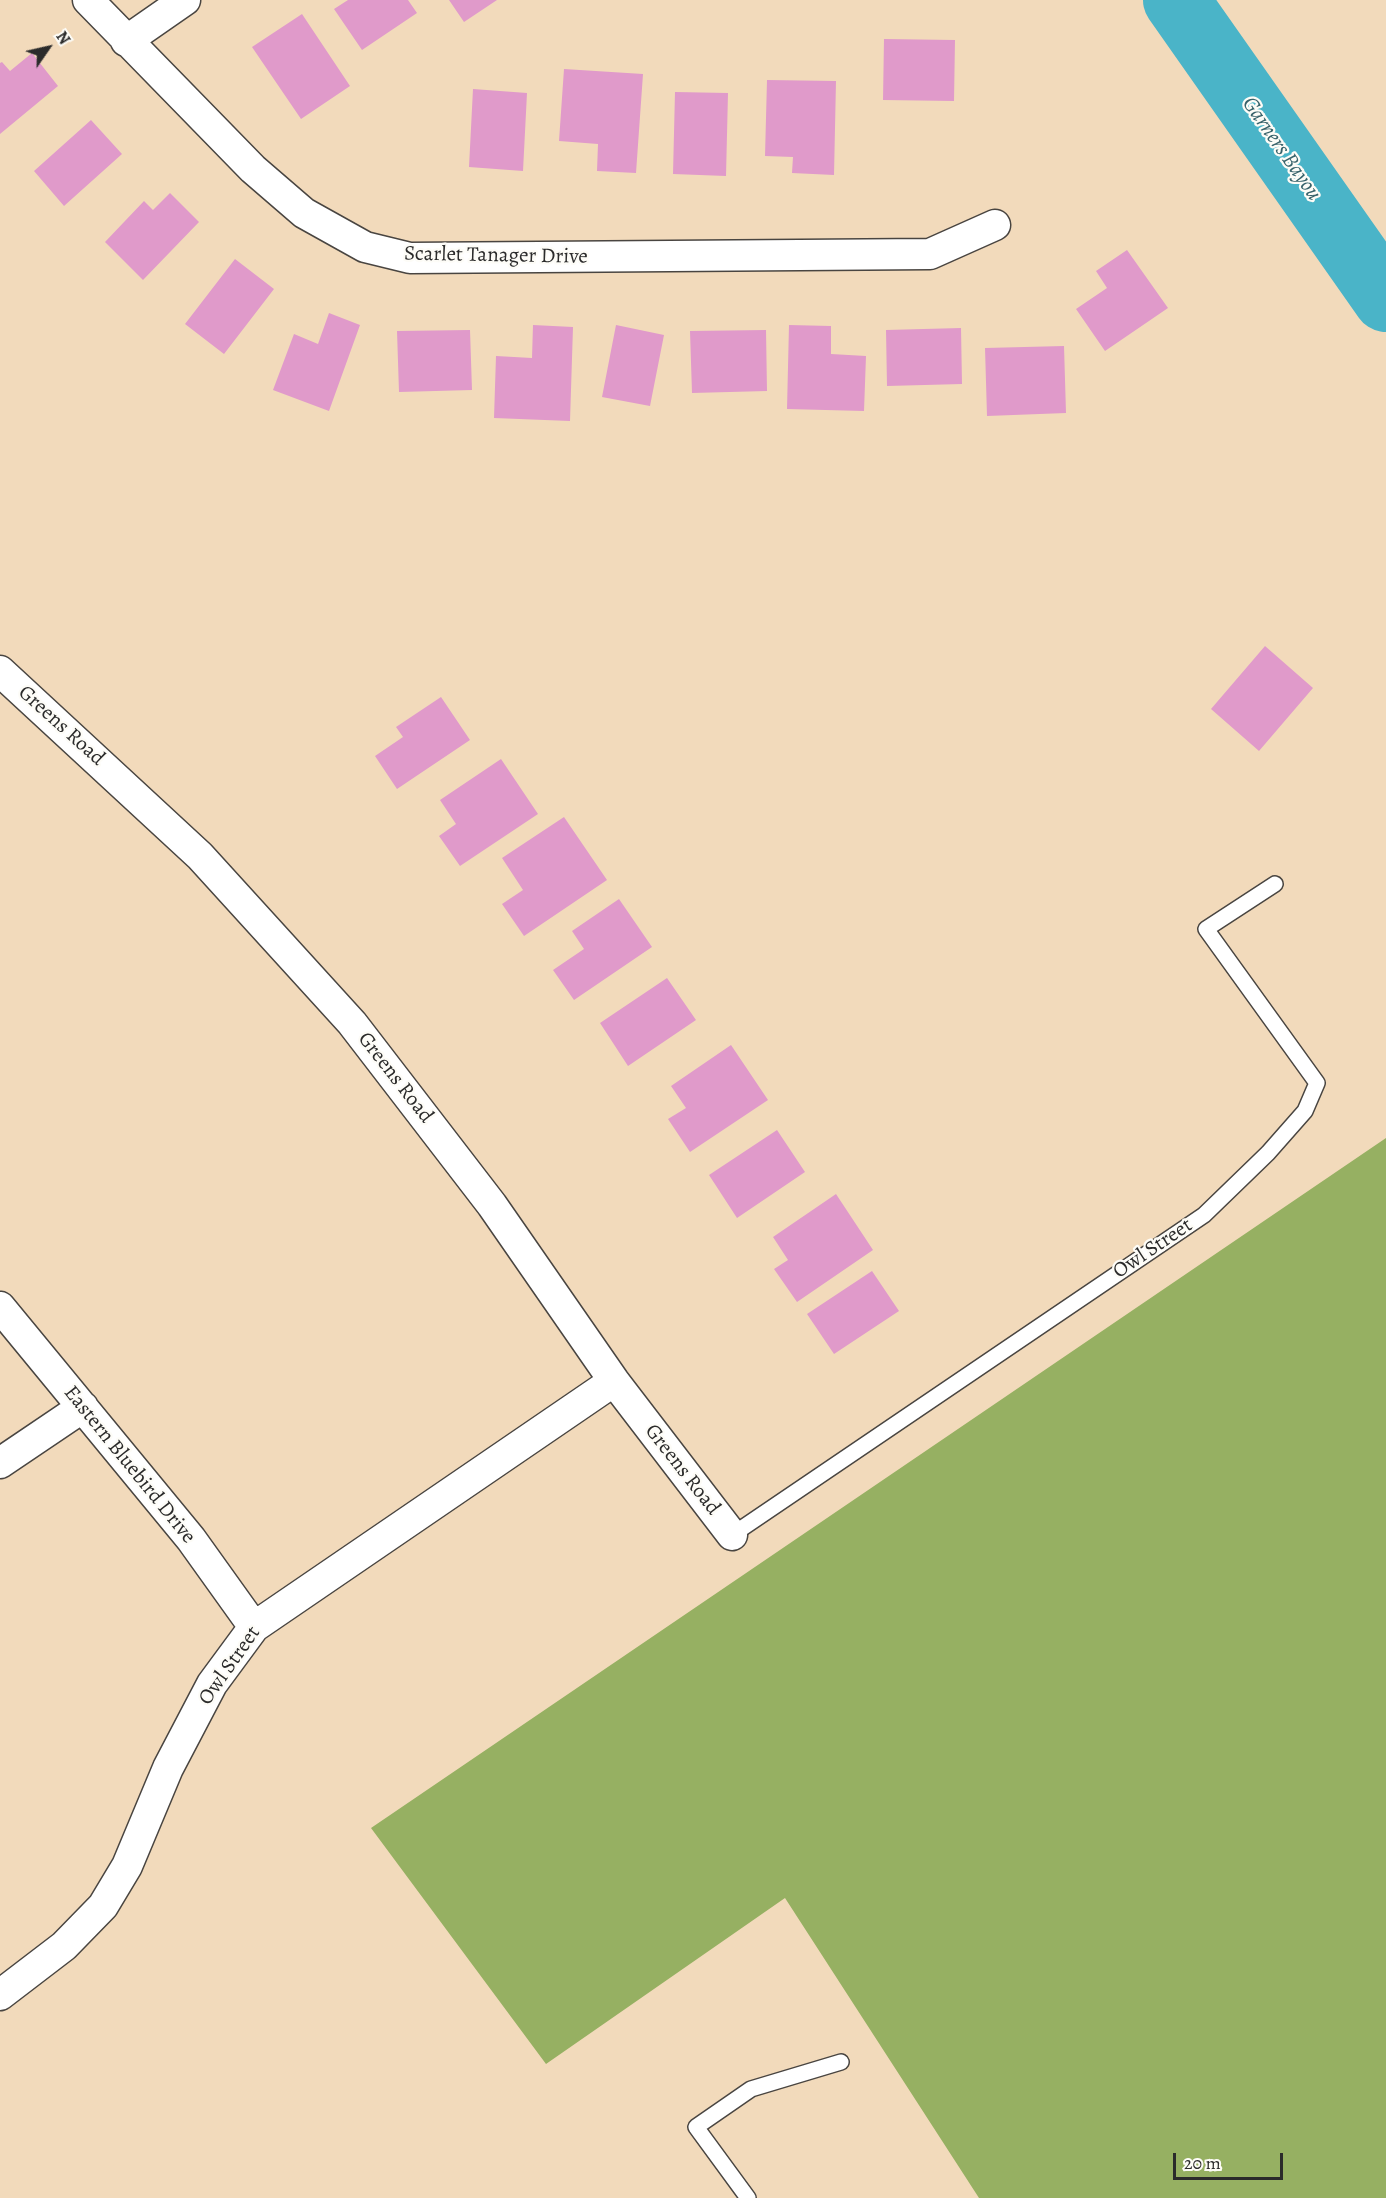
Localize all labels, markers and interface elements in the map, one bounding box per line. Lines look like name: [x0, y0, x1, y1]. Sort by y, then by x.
north arrow: [18, 18, 78, 78]
text: N: [51, 27, 75, 49]
water label: Garners Bayou: [1236, 92, 1326, 206]
street label: Scarlet Tanager Drive: [404, 242, 588, 270]
street label: Greens Road: [12, 680, 110, 772]
street label: Greens Road: [352, 1028, 438, 1128]
street label: Owl Street: [1108, 1213, 1198, 1285]
street label: Eastern Bluebird Drive: [58, 1381, 200, 1549]
street label: Greens Road: [639, 1420, 725, 1520]
street label: Owl Street: [194, 1622, 266, 1710]
scale bar: [1176, 2141, 1286, 2179]
text: 20 m: [1184, 2151, 1221, 2175]

